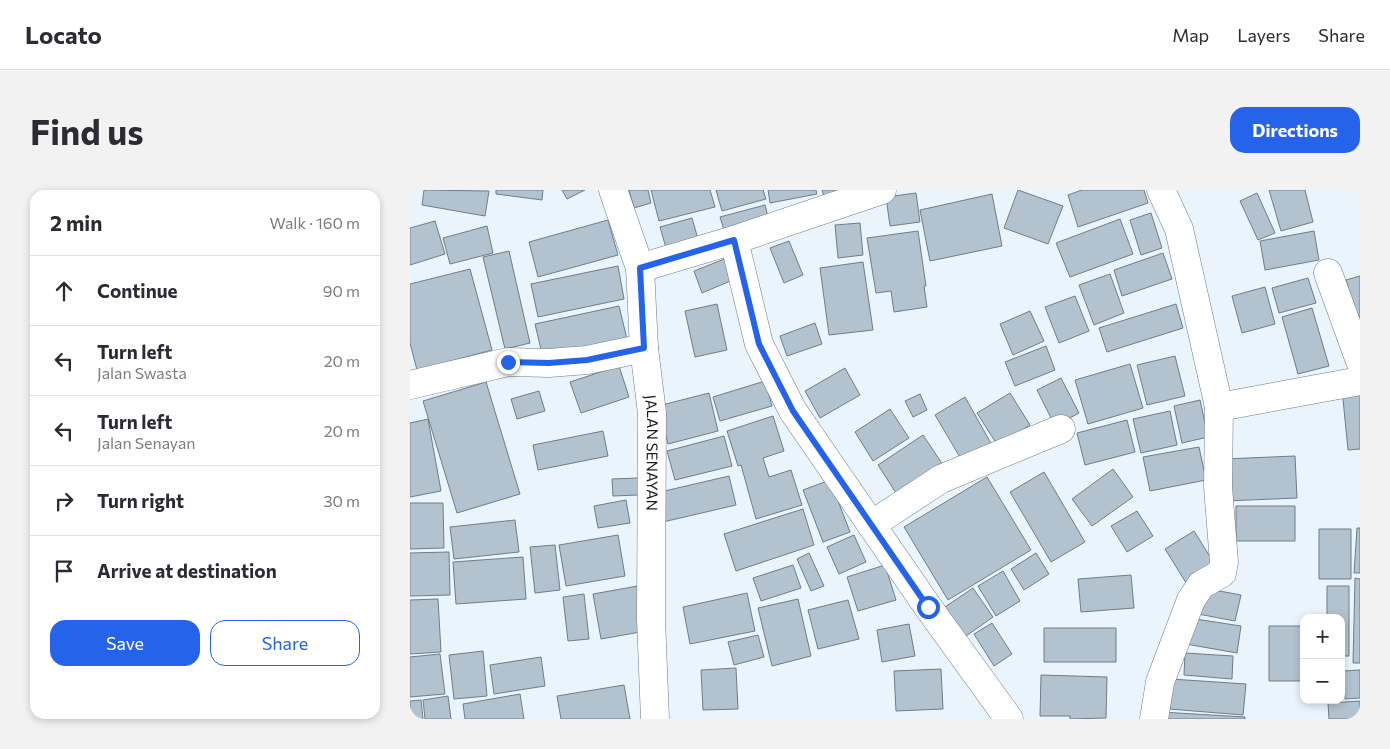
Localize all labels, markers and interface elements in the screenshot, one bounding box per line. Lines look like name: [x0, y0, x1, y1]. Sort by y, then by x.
text: Locato: [25, 20, 102, 49]
text: Map: [1172, 24, 1209, 46]
text: Layers: [1237, 24, 1290, 46]
text: Share: [1318, 24, 1365, 46]
button: Directions: [1230, 107, 1360, 153]
text: Find us: [30, 109, 144, 152]
text: 2 min: [50, 210, 102, 235]
text: Walk · 160 m: [270, 213, 360, 232]
icon: ahead: [50, 277, 78, 305]
text: Continue: [97, 279, 177, 302]
text: 90 m: [323, 281, 360, 300]
text: Turn left: [97, 340, 172, 363]
icon: left: [50, 347, 78, 375]
text: 20 m: [324, 351, 360, 370]
route end: [497, 351, 520, 374]
text: Jalan Swasta: [97, 363, 187, 382]
street label: JALAN SENAYAN: [642, 394, 662, 511]
text: Turn left: [97, 410, 172, 433]
icon: left: [50, 417, 78, 445]
text: 20 m: [324, 421, 360, 440]
text: Jalan Senayan: [97, 433, 196, 452]
icon: right: [50, 487, 78, 515]
text: Turn right: [97, 489, 184, 512]
text: 30 m: [323, 491, 360, 510]
icon: arrive: [50, 557, 78, 585]
text: Arrive at destination: [97, 559, 277, 582]
route start: [917, 596, 940, 619]
map controls: [1300, 614, 1345, 704]
button: +: [1300, 614, 1345, 659]
button: Save: [50, 620, 200, 666]
button: Share: [210, 620, 360, 666]
button: −: [1300, 659, 1345, 704]

